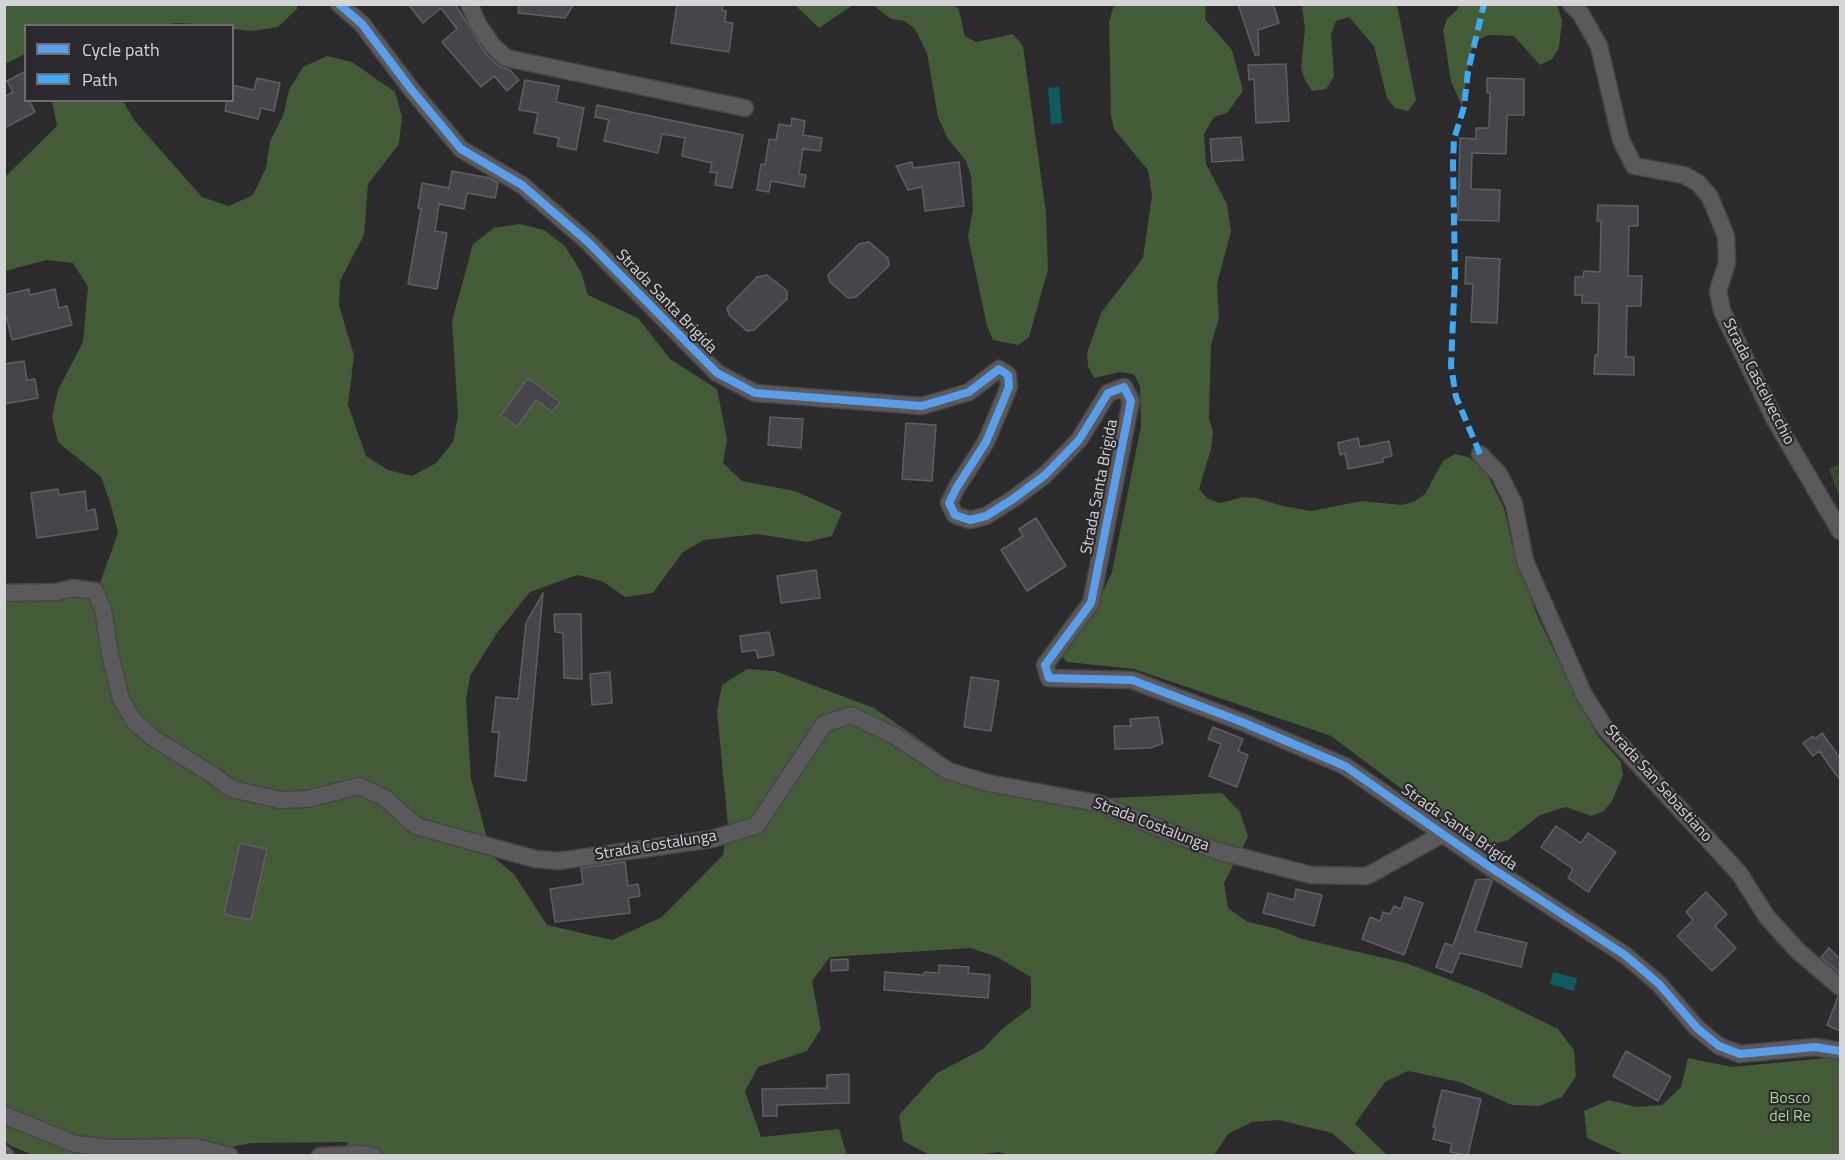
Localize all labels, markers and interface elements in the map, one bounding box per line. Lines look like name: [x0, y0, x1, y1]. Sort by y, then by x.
legend: [24, 24, 234, 102]
text: Cycle path: [82, 36, 160, 63]
text: Path: [82, 66, 118, 93]
street label: Strada Santa Brigida: [611, 246, 721, 358]
street label: Strada Castelvecchio: [1718, 316, 1798, 448]
street label: Strada Santa Brigida: [1077, 418, 1123, 556]
street label: Strada San Sebastiano: [1600, 721, 1716, 847]
street label: Strada Santa Brigida: [1397, 781, 1521, 875]
street label: Strada Costalunga: [1090, 794, 1212, 856]
street label: Strada Costalunga: [594, 827, 718, 865]
park label: Bosco del Re: [1769, 1089, 1811, 1127]

